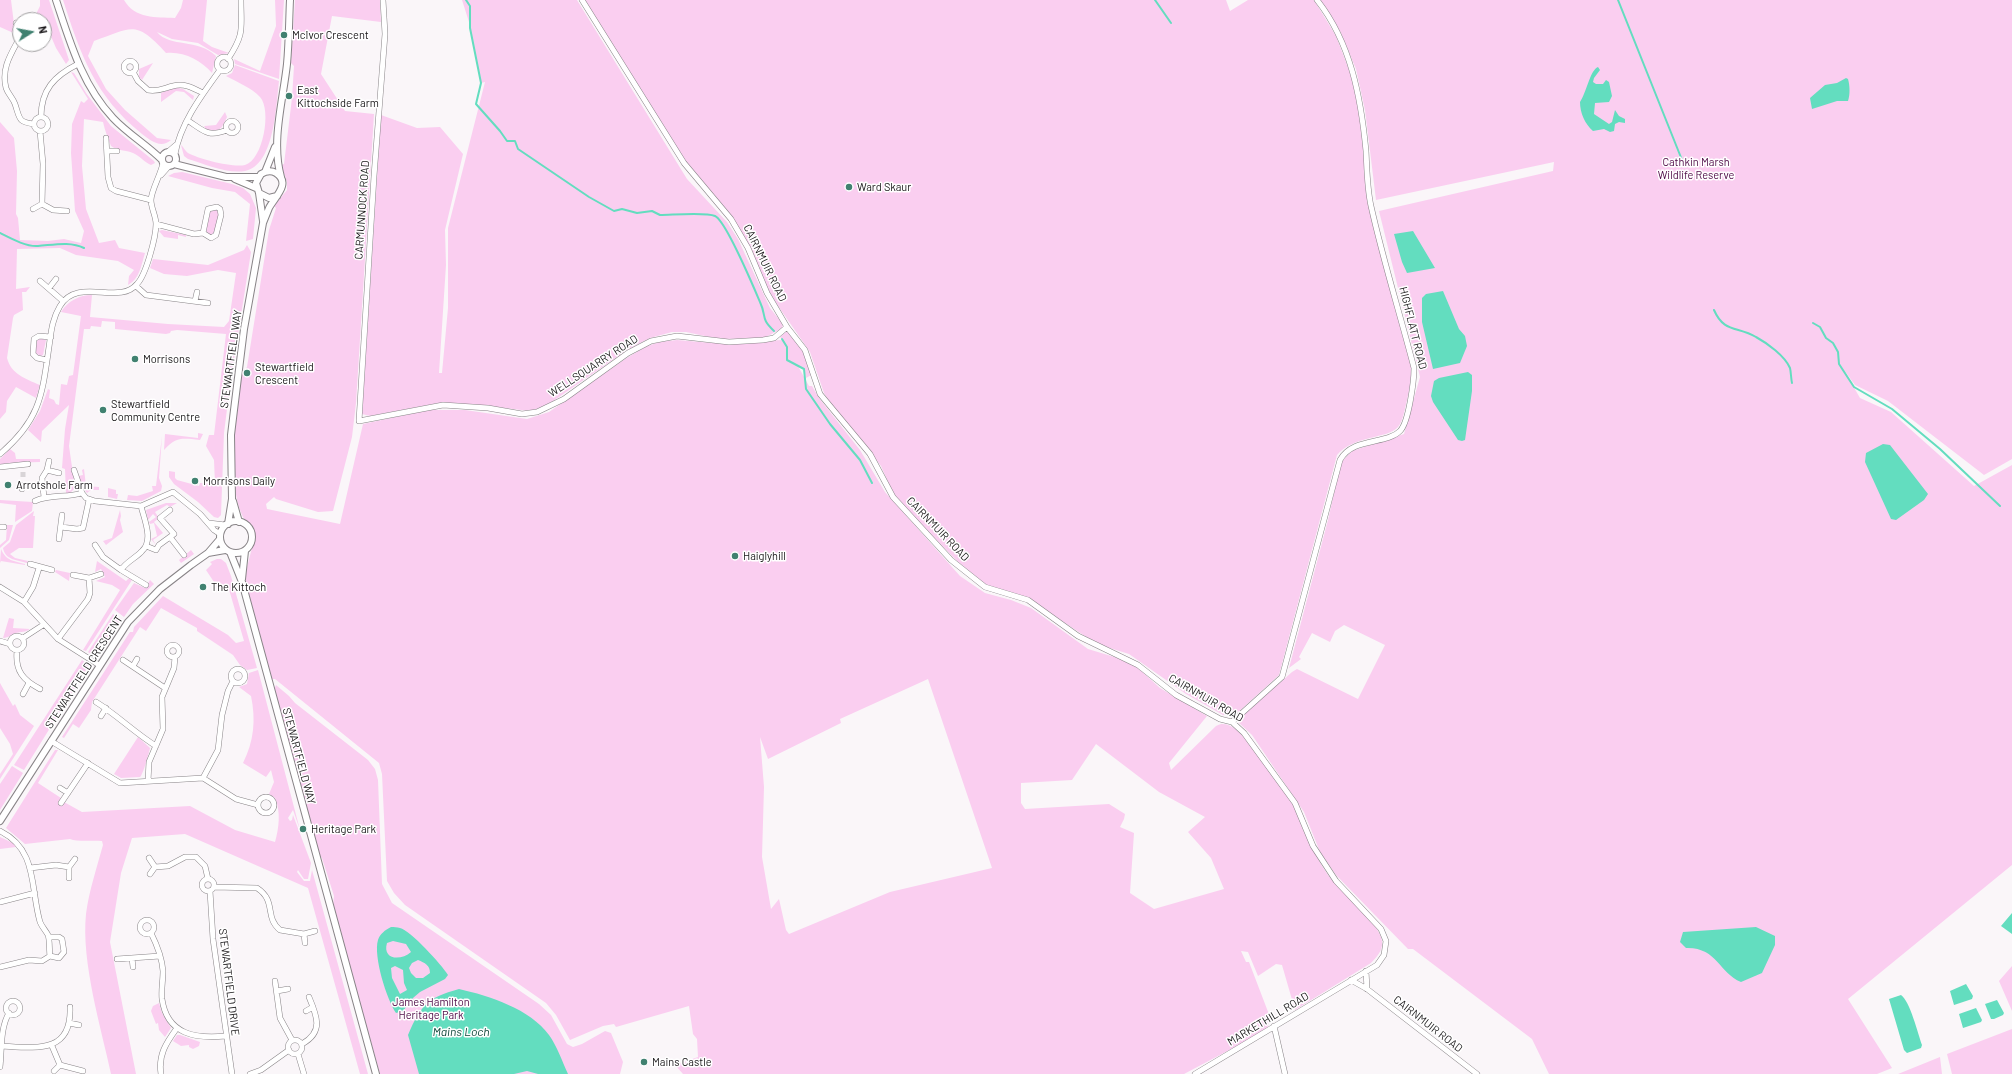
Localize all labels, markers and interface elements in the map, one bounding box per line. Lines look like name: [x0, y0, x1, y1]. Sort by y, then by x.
north arrow: [12, 12, 52, 52]
text: N: [36, 25, 50, 35]
place label: McIvor Crescent: [292, 28, 369, 42]
marker: McIvor Crescent: [279, 30, 289, 40]
place label: East Kittochside Farm: [297, 83, 379, 109]
marker: East Kittochside Farm: [284, 91, 294, 101]
park label: Cathkin Marsh Wildlife Reserve: [1658, 155, 1734, 181]
street label: CARMUNNOCK ROAD: [352, 160, 372, 260]
place label: Ward Skaur: [857, 180, 911, 194]
marker: Ward Skaur: [844, 182, 854, 192]
street label: CAIRNMUIR ROAD: [741, 222, 789, 304]
street label: HIGHFLATT ROAD: [1396, 285, 1430, 371]
street label: STEWARTFIELD WAY: [218, 309, 244, 409]
street label: WELLSQUARRY ROAD: [546, 332, 640, 400]
place label: Morrisons: [143, 352, 190, 366]
marker: Morrisons: [130, 354, 140, 364]
place label: Stewartfield Crescent: [255, 360, 314, 386]
marker: Stewartfield Crescent: [242, 368, 252, 378]
place label: Stewartfield Community Centre: [111, 397, 200, 423]
marker: Stewartfield Community Centre: [98, 405, 108, 415]
place label: Morrisons Daily: [203, 474, 275, 488]
marker: Morrisons Daily: [190, 476, 200, 486]
place label: Arrotshole Farm: [16, 478, 93, 492]
marker: Arrotshole Farm: [3, 480, 13, 490]
street label: CAIRNMUIR ROAD: [904, 494, 972, 564]
place label: Haiglyhill: [743, 549, 786, 563]
marker: Haiglyhill: [730, 551, 740, 561]
place label: The Kittoch: [211, 580, 266, 594]
marker: The Kittoch: [198, 582, 208, 592]
street label: STEWARTFIELD CRESCENT: [43, 613, 125, 731]
street label: CAIRNMUIR ROAD: [1166, 671, 1246, 725]
street label: STEWARTFIELD WAY: [280, 706, 318, 806]
place label: Heritage Park: [311, 822, 376, 836]
marker: Heritage Park: [298, 824, 308, 834]
street label: STEWARTFIELD DRIVE: [216, 928, 242, 1036]
street label: MARKETHILL ROAD: [1225, 989, 1311, 1049]
street label: CAIRNMUIR ROAD: [1391, 993, 1465, 1055]
park label: James Hamilton Heritage Park: [392, 995, 470, 1021]
water label: Mains Loch: [432, 1025, 490, 1039]
place label: Mains Castle: [652, 1055, 712, 1069]
marker: Mains Castle: [639, 1057, 649, 1067]

